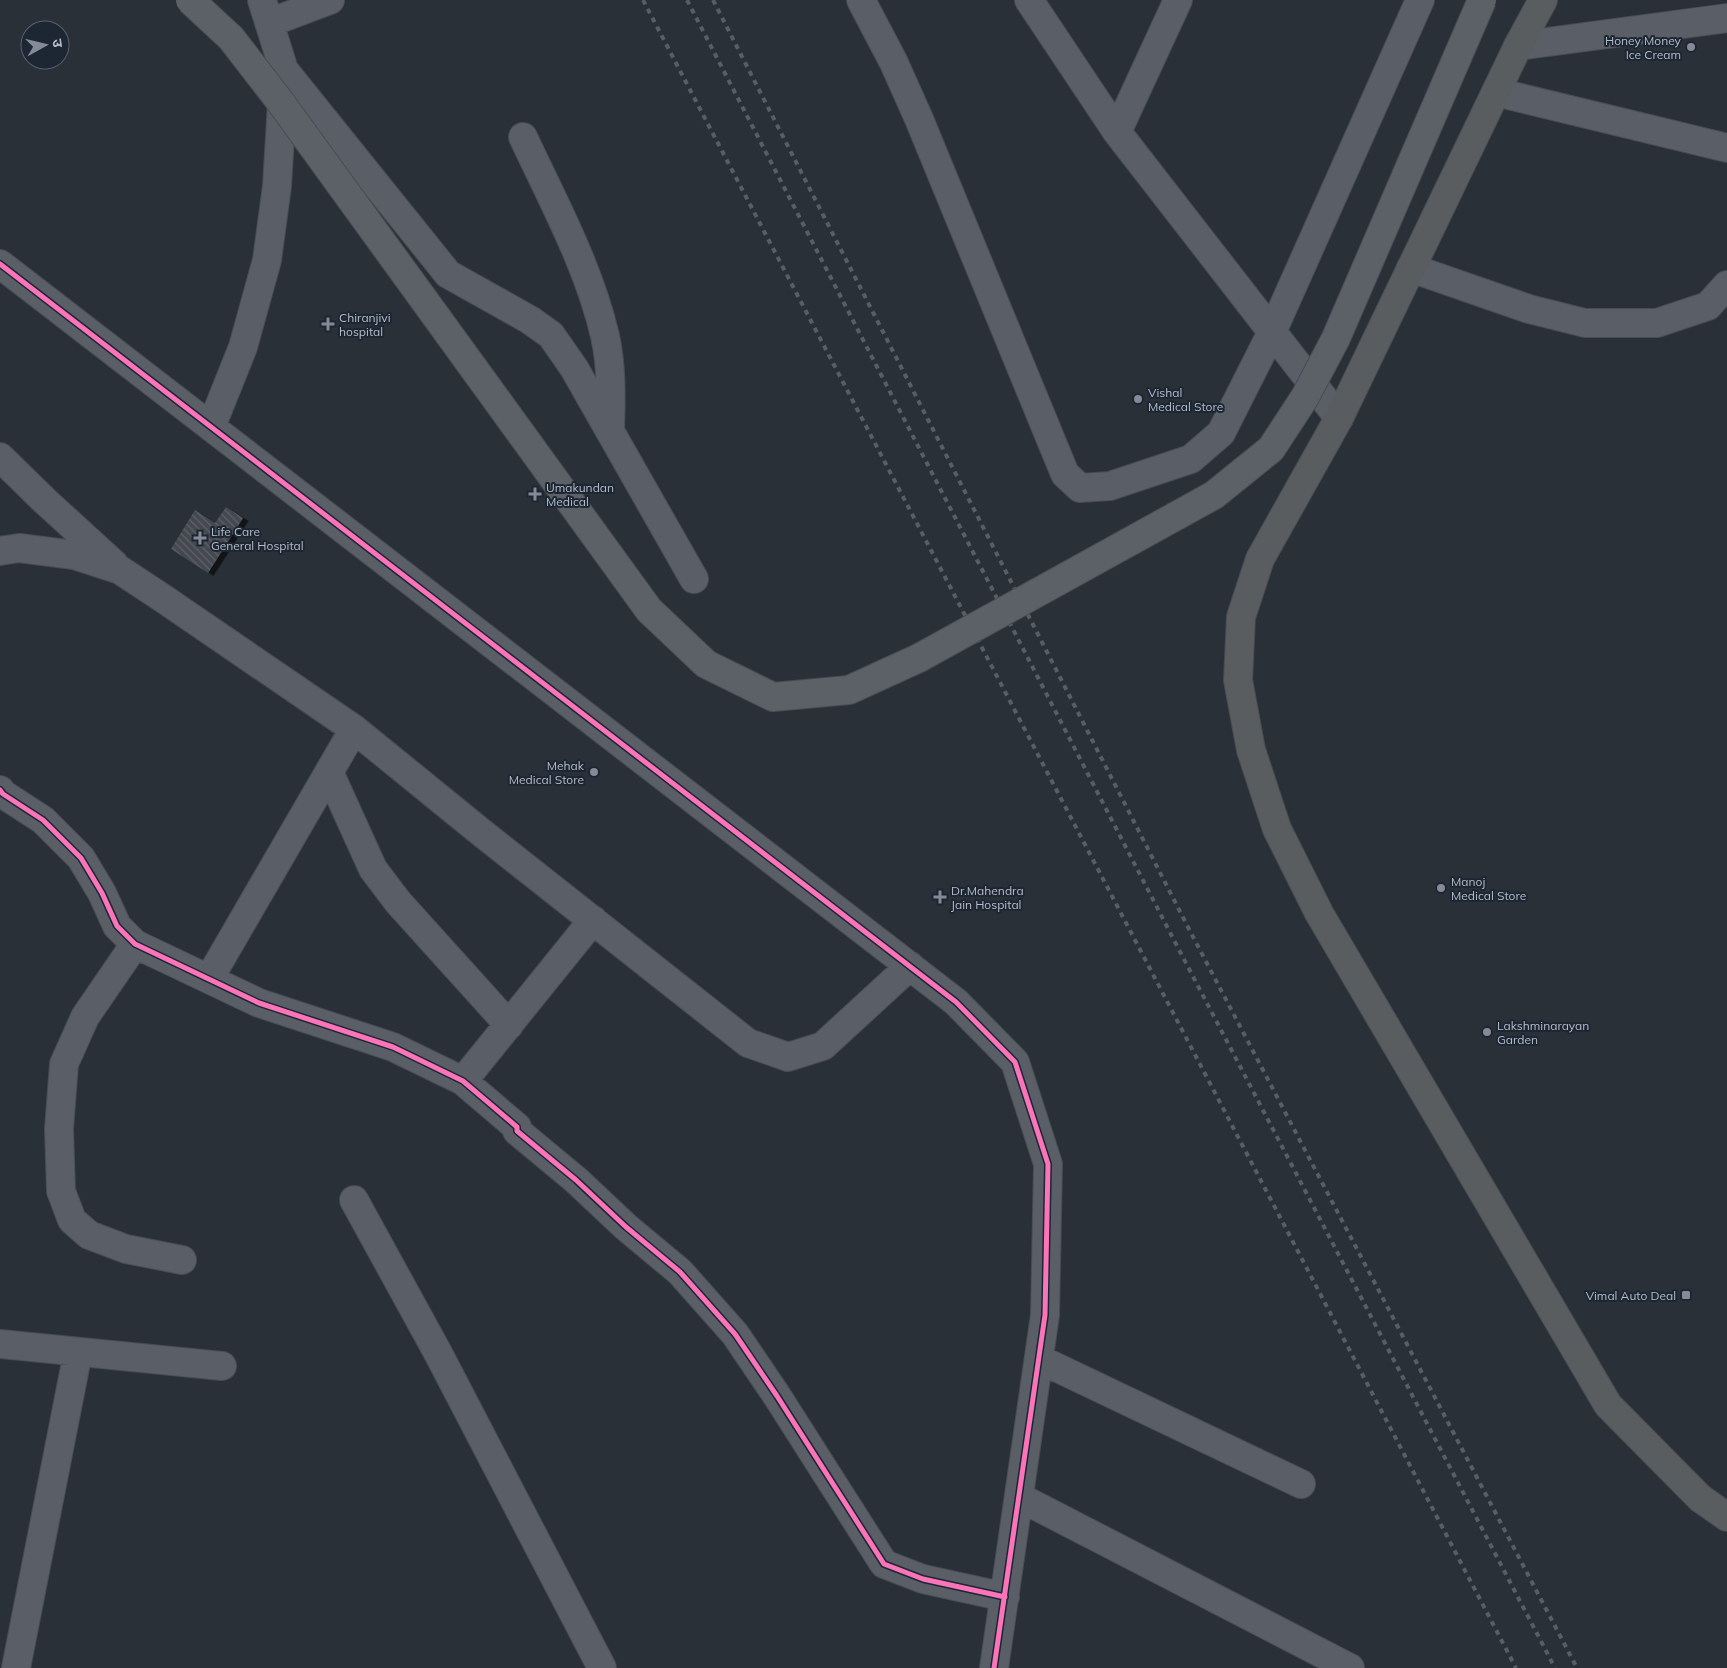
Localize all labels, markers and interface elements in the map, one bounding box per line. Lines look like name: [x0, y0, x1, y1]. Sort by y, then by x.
north arrow: [20, 20, 70, 70]
place label: Honey Money Ice Cream: [1605, 33, 1682, 62]
text: उ: [48, 38, 67, 49]
marker: Honey Money Ice Cream: [1685, 41, 1697, 53]
place label: Chiranjivi hospital: [339, 310, 391, 339]
marker: Chiranjivi hospital: [321, 317, 335, 331]
place label: Vishal Medical Store: [1148, 385, 1223, 414]
marker: Vishal Medical Store: [1132, 393, 1144, 405]
place label: Umakundan Medical: [546, 480, 614, 509]
marker: Umakundan Medical: [528, 487, 542, 501]
place label: Life Care General Hospital: [211, 524, 304, 553]
marker: Life Care General Hospital: [193, 531, 207, 545]
place label: Mehak Medical Store: [509, 758, 585, 787]
marker: Mehak Medical Store: [588, 766, 600, 778]
place label: Manoj Medical Store: [1451, 874, 1526, 903]
marker: Manoj Medical Store: [1435, 882, 1447, 894]
place label: Dr.Mahendra Jain Hospital: [951, 883, 1024, 912]
marker: Dr.Mahendra Jain Hospital: [933, 890, 947, 904]
place label: Lakshminarayan Garden: [1497, 1018, 1589, 1047]
marker: Lakshminarayan Garden: [1481, 1026, 1493, 1038]
place label: Vimal Auto Deal: [1586, 1288, 1676, 1303]
marker: Vimal Auto Deal: [1680, 1289, 1692, 1301]

